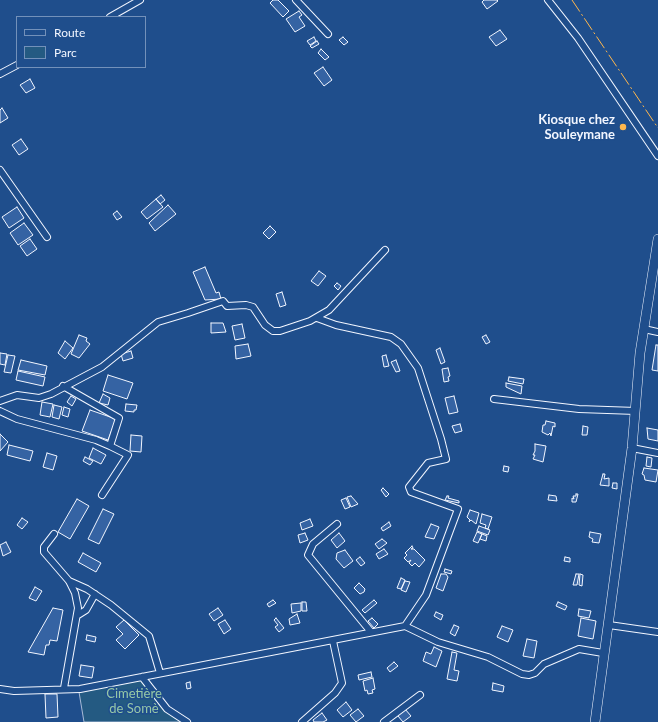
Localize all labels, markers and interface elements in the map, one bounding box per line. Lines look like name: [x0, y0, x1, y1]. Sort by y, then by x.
legend: [16, 16, 146, 68]
text: Route: [54, 25, 85, 40]
text: Parc: [54, 45, 77, 60]
place label: Kiosque chez Souleymane: [538, 112, 615, 143]
marker: Kiosque chez Souleymane: [618, 122, 628, 132]
park label: Cimetière de Somè: [106, 686, 162, 717]

